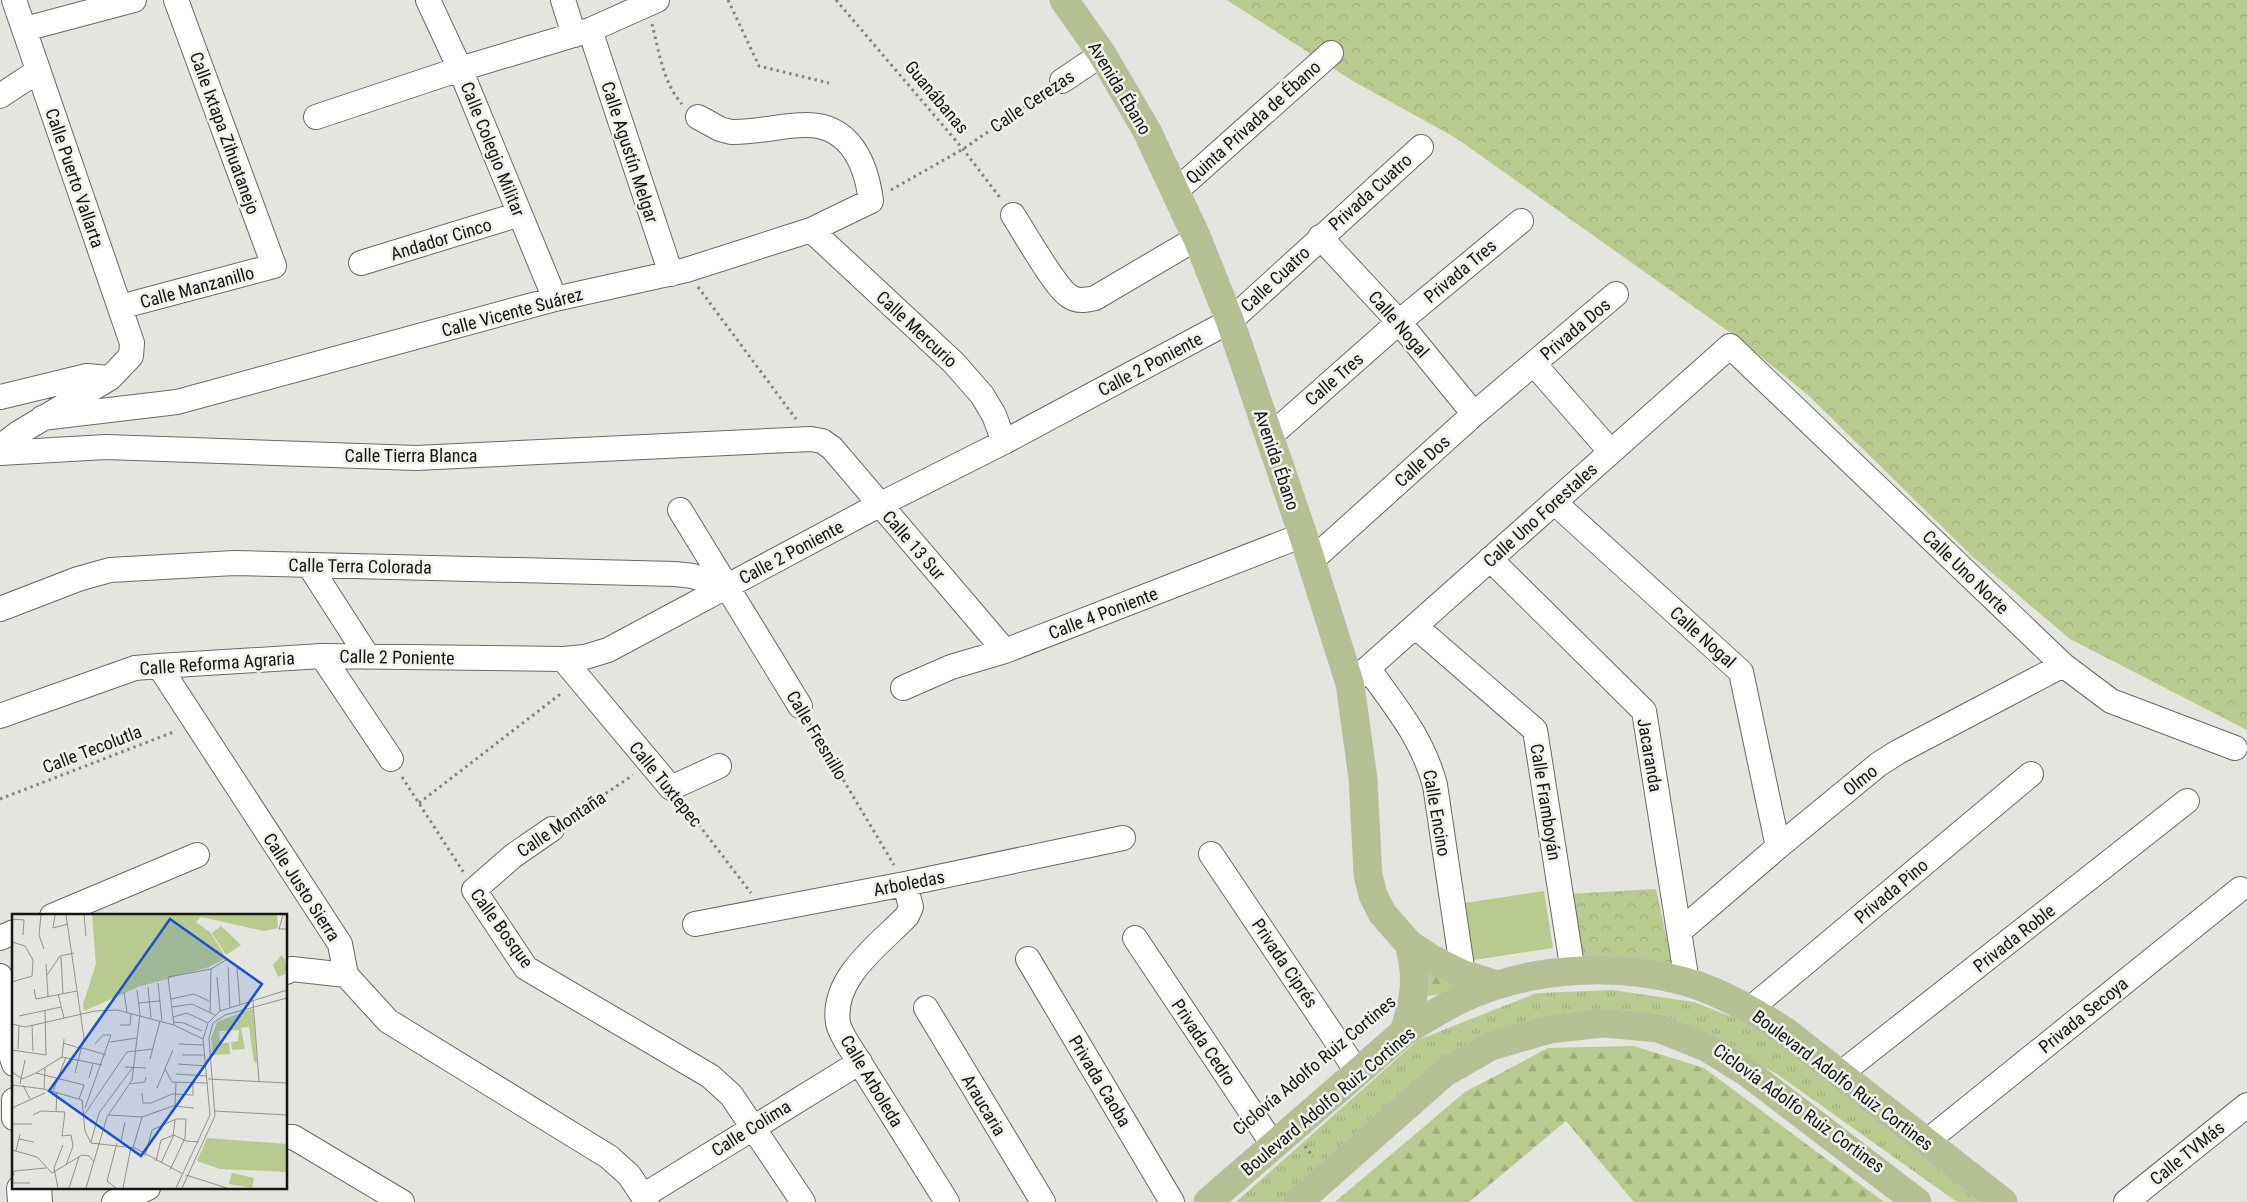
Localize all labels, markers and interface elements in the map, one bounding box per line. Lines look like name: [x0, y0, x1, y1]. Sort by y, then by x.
street label: Avenida Ébano: [1084, 38, 1156, 138]
street label: Calle Ixtapa Zihuatanejo: [186, 49, 264, 217]
street label: Guanábanas: [901, 56, 973, 138]
street label: Quinta Privada de Ébano: [1181, 56, 1325, 188]
street label: Calle Cerezas: [986, 65, 1078, 137]
street label: Calle Colegio Militar: [456, 79, 530, 220]
street label: Calle Agustín Melgar: [597, 79, 663, 226]
street label: Calle Puerto Vallarta: [41, 106, 109, 250]
street label: Privada Cuatro: [1324, 149, 1416, 235]
street label: Andador Cinco: [388, 214, 494, 264]
street label: Privada Tres: [1420, 235, 1500, 307]
street label: Calle Cuatro: [1236, 242, 1314, 316]
street label: Calle Manzanillo: [138, 262, 256, 312]
street label: Calle Vicente Suárez: [439, 283, 585, 341]
street label: Calle Mercurio: [872, 286, 962, 372]
street label: Calle Nogal: [1364, 286, 1434, 362]
street label: Privada Dos: [1536, 294, 1614, 364]
street label: Calle 2 Poniente: [1094, 328, 1206, 400]
street label: Calle Tres: [1301, 348, 1367, 410]
street label: Avenida Ébano: [1250, 407, 1304, 513]
street label: Calle Dos: [1390, 431, 1454, 491]
street label: Calle Tierra Blanca: [345, 445, 477, 466]
street label: Calle Uno Forestales: [1479, 458, 1601, 572]
street label: Calle 13 Sur: [878, 506, 950, 584]
street label: Calle 2 Poniente: [735, 516, 847, 588]
street label: Calle Uno Norte: [1919, 526, 2013, 618]
street label: Calle Terra Colorada: [288, 554, 432, 578]
street label: Calle 4 Poniente: [1045, 583, 1161, 643]
street label: Calle Nogal: [1666, 602, 1740, 672]
street label: Calle 2 Poniente: [339, 645, 455, 669]
street label: Calle Reforma Agraria: [139, 647, 295, 679]
street label: Calle Fresnillo: [782, 687, 852, 783]
street label: Jacaranda: [1633, 717, 1667, 793]
street label: Calle Tecolutla: [39, 720, 145, 778]
street label: Calle Tuxtepec: [625, 737, 707, 831]
street label: Calle Framboyán: [1526, 742, 1566, 862]
street label: Olmo: [1839, 760, 1881, 800]
street label: Calle Encino: [1419, 768, 1455, 858]
street label: Calle Montaña: [513, 787, 609, 861]
street label: Calle Justo Sierra: [259, 829, 345, 945]
street label: Privada Pino: [1850, 854, 1932, 928]
street label: Arboledas: [872, 866, 946, 900]
street label: Calle Bosque: [466, 884, 538, 972]
street label: Privada Roble: [1969, 900, 2059, 976]
inset map: [12, 914, 288, 1190]
street label: Privada Ciprés: [1248, 915, 1322, 1011]
street label: Privada Secoya: [2034, 973, 2132, 1057]
street label: Ciclovía Adolfo Ruiz Cortines: [1228, 991, 1400, 1139]
street label: Privada Cedro: [1168, 995, 1240, 1089]
street label: Boulevard Adolfo Ruiz Cortines: [1749, 1005, 1937, 1155]
street label: Boulevard Adolfo Ruiz Cortines: [1237, 1022, 1419, 1180]
street label: Calle Arboleda: [836, 1031, 908, 1131]
street label: Privada Caoba: [1065, 1032, 1135, 1130]
street label: Ciclovía Adolfo Ruiz Cortines: [1709, 1039, 1889, 1177]
street label: Araucaria: [957, 1070, 1011, 1140]
street label: Calle Colima: [708, 1095, 794, 1161]
street label: Calle TVMás: [2146, 1117, 2228, 1189]

